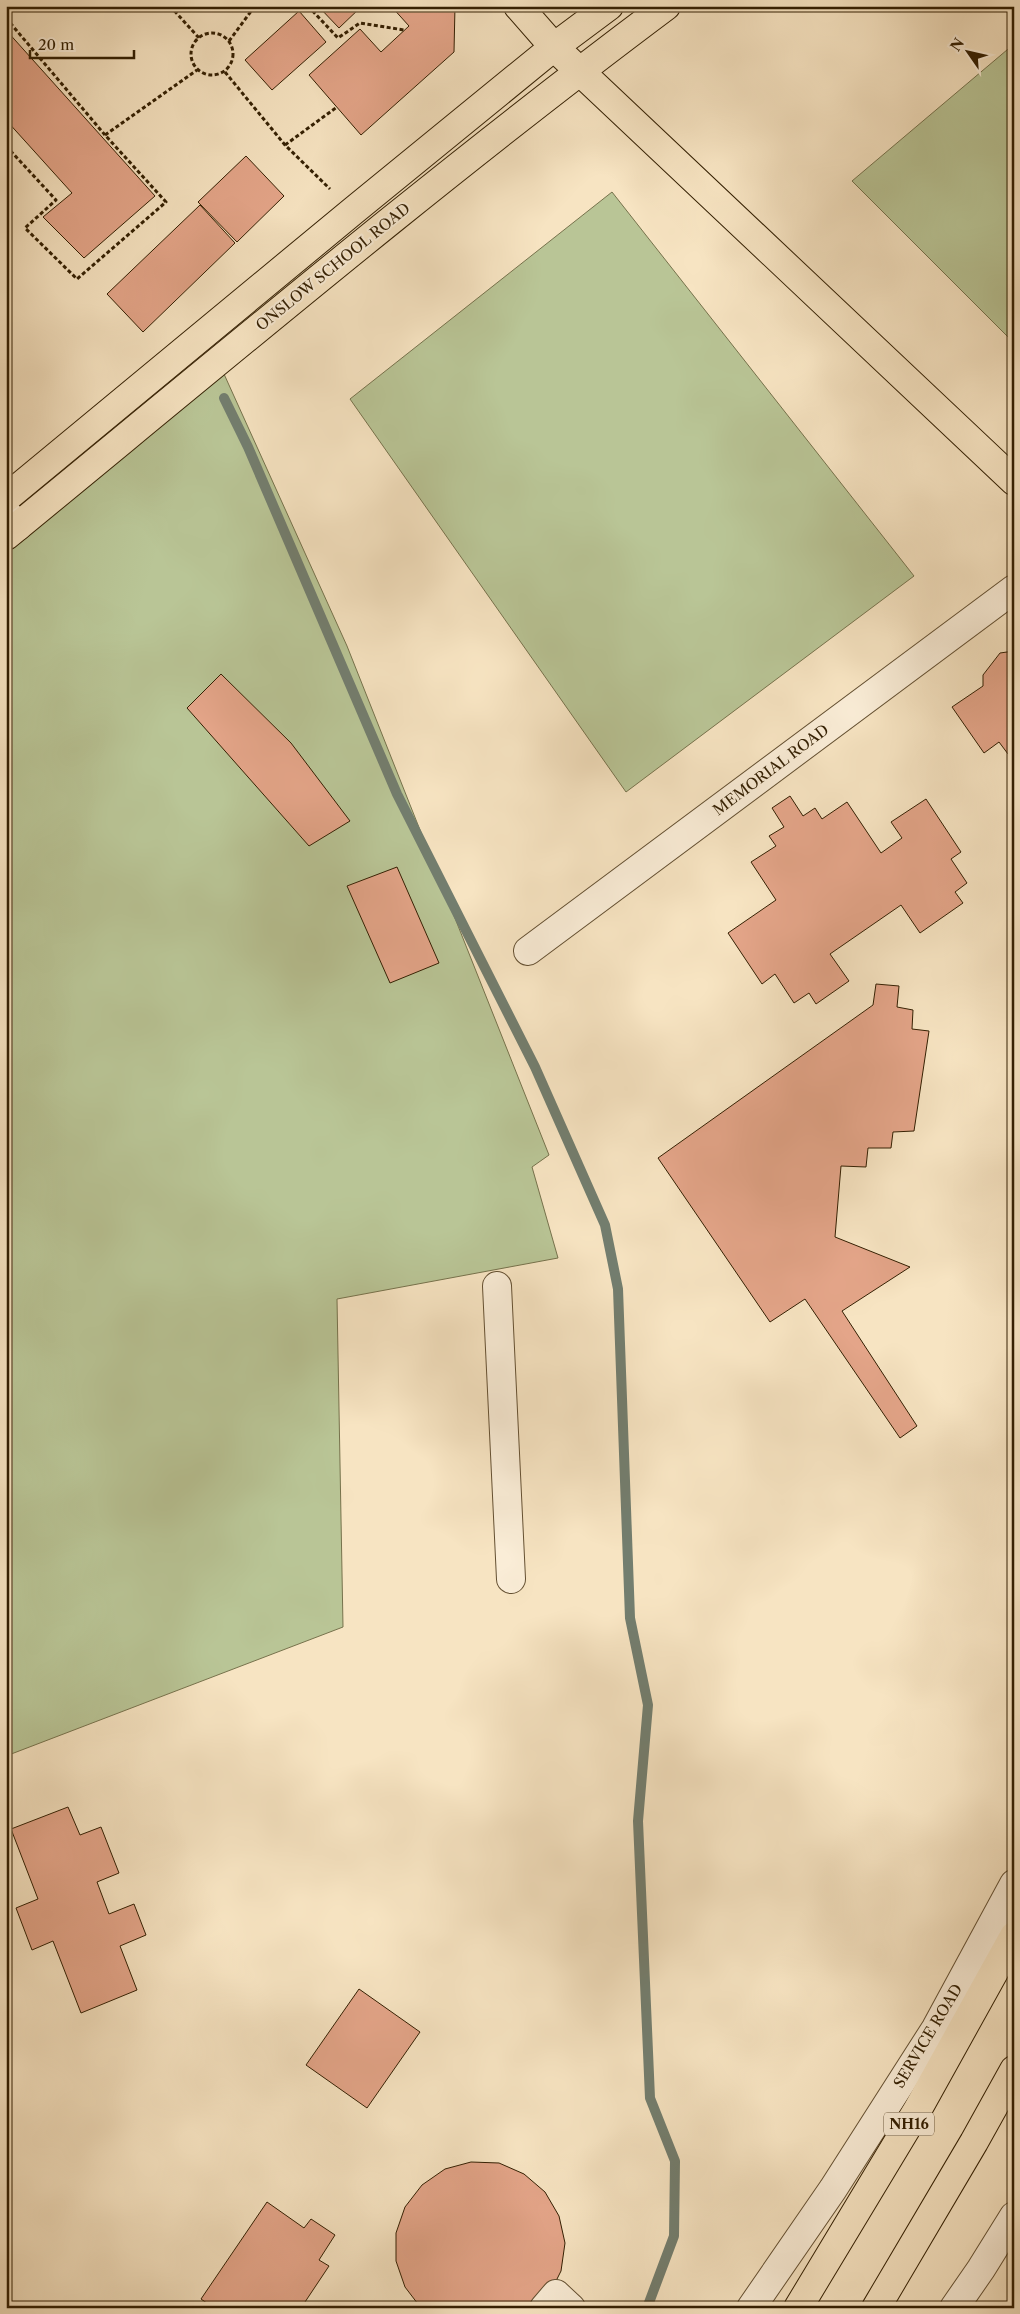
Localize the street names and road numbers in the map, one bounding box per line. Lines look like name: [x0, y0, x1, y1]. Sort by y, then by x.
street label: ONSLOW SCHOOL ROAD: [252, 199, 414, 335]
street label: MEMORIAL ROAD: [709, 720, 832, 819]
street label: SERVICE ROAD: [889, 1980, 966, 2091]
road number: NH16: [884, 2112, 934, 2136]

